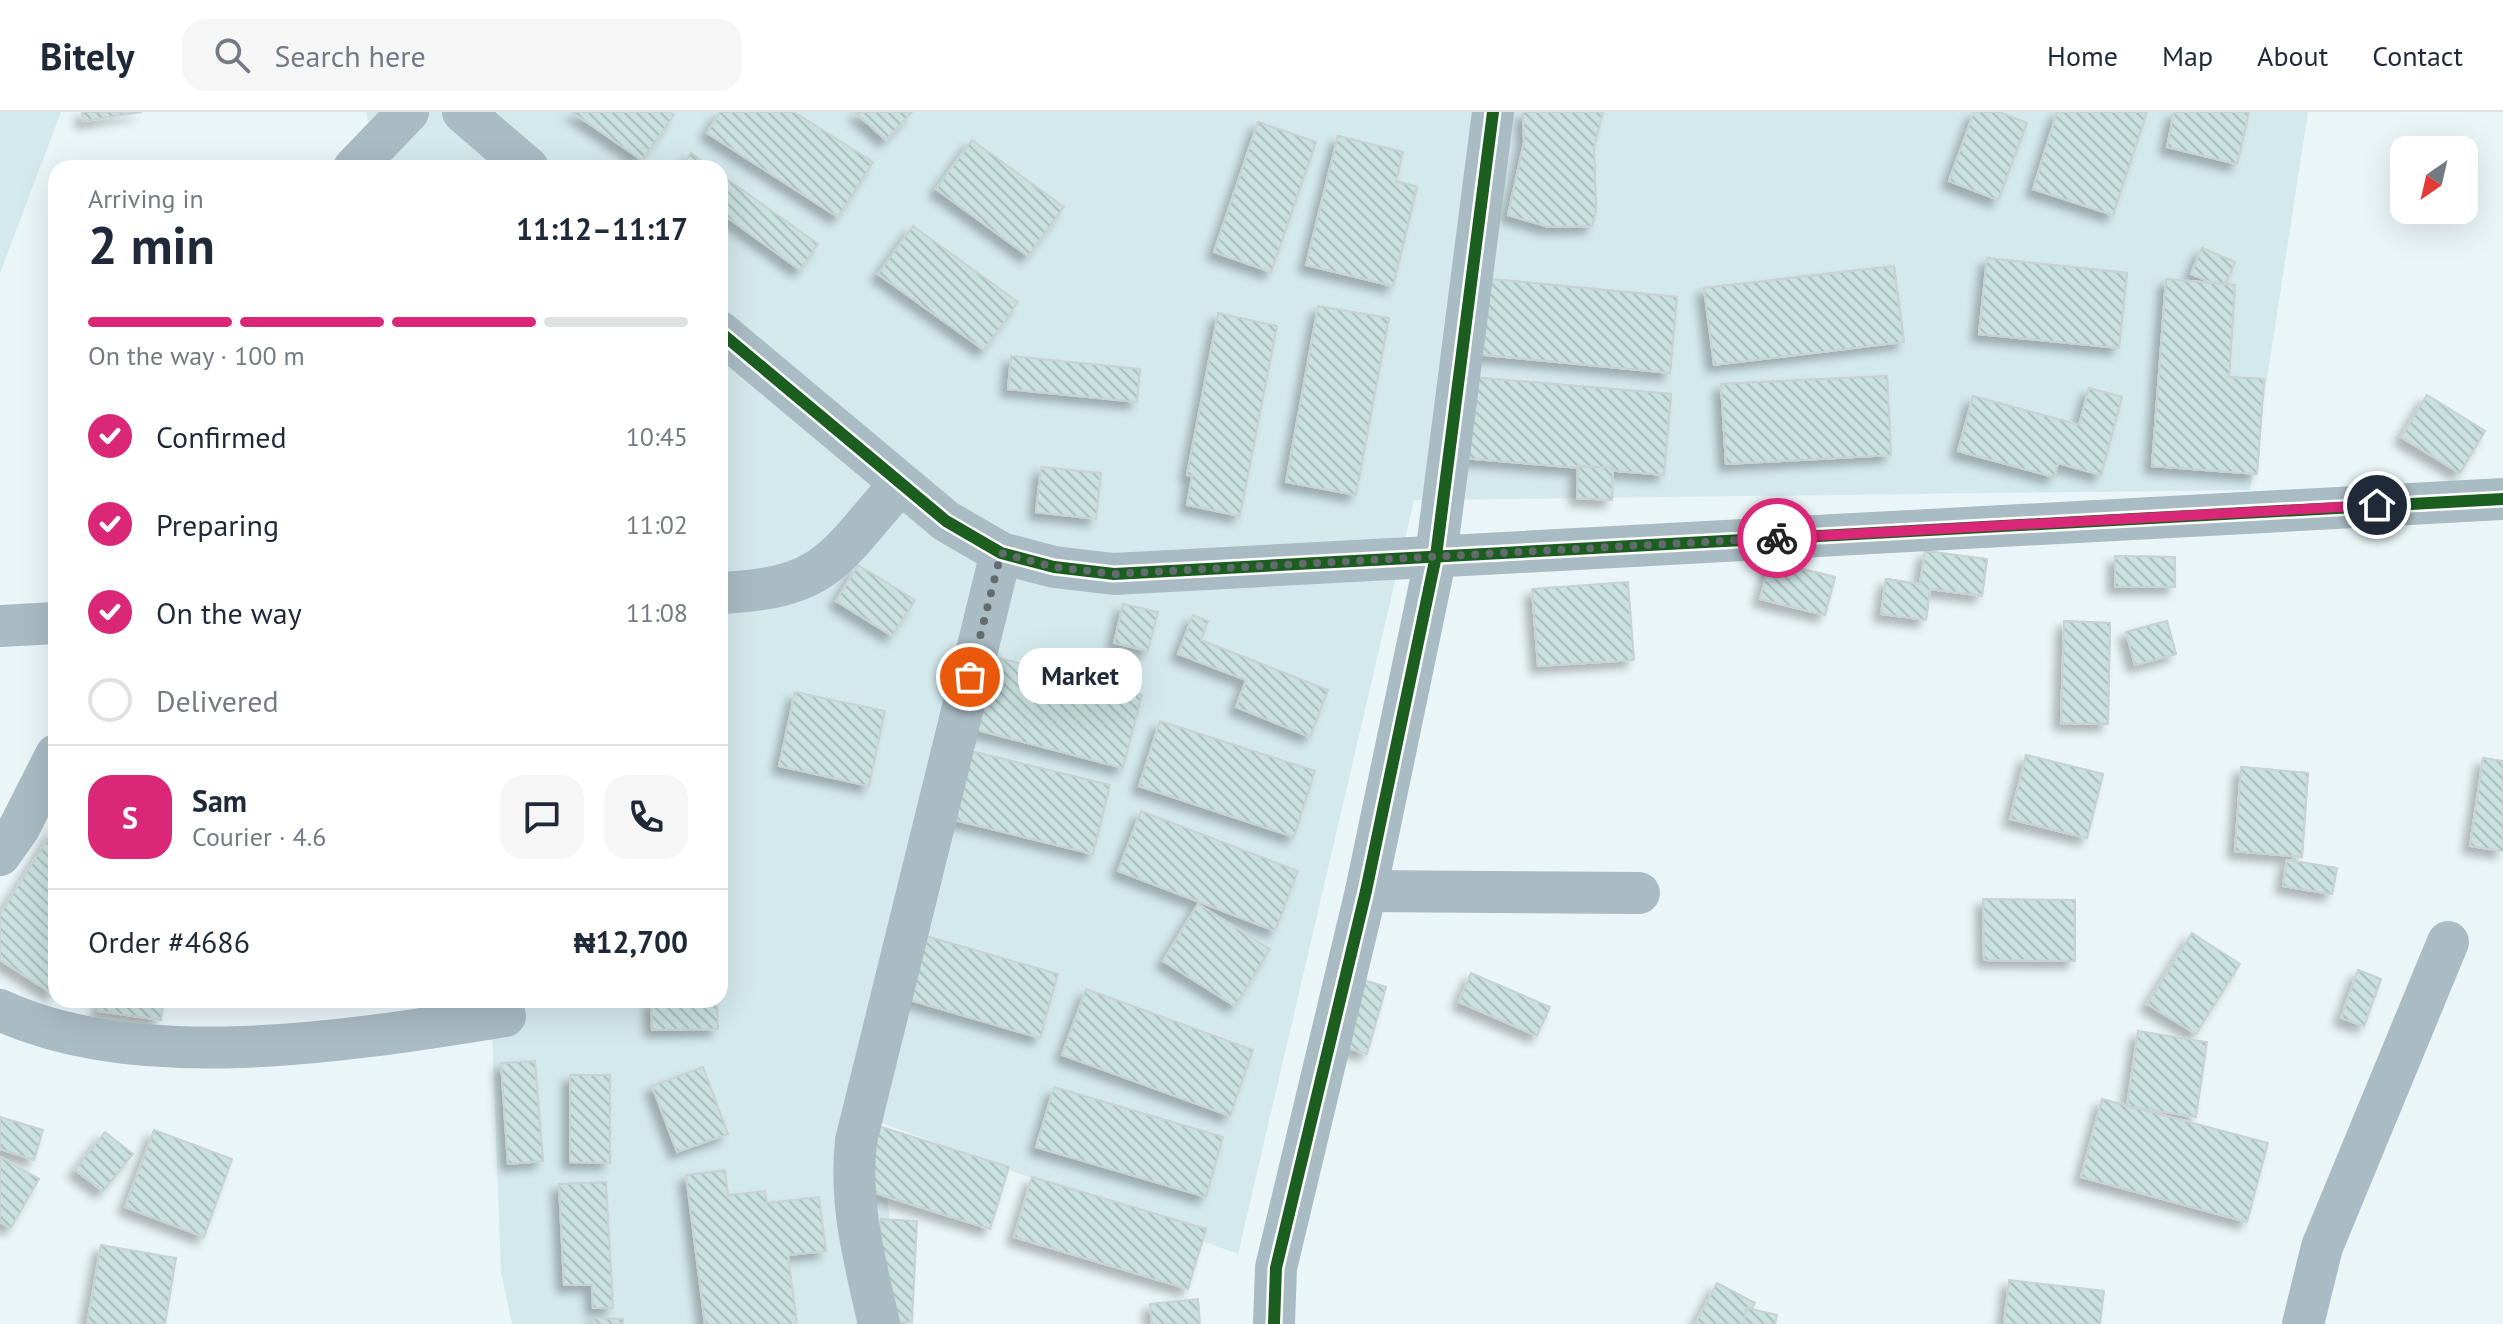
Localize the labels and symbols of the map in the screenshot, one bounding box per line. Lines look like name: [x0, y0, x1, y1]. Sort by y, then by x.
north arrow: [2390, 136, 2478, 224]
pin: [2343, 471, 2411, 539]
courier: [1737, 498, 1817, 578]
pin: [936, 643, 1004, 711]
callout: Market: [1018, 649, 1142, 705]

